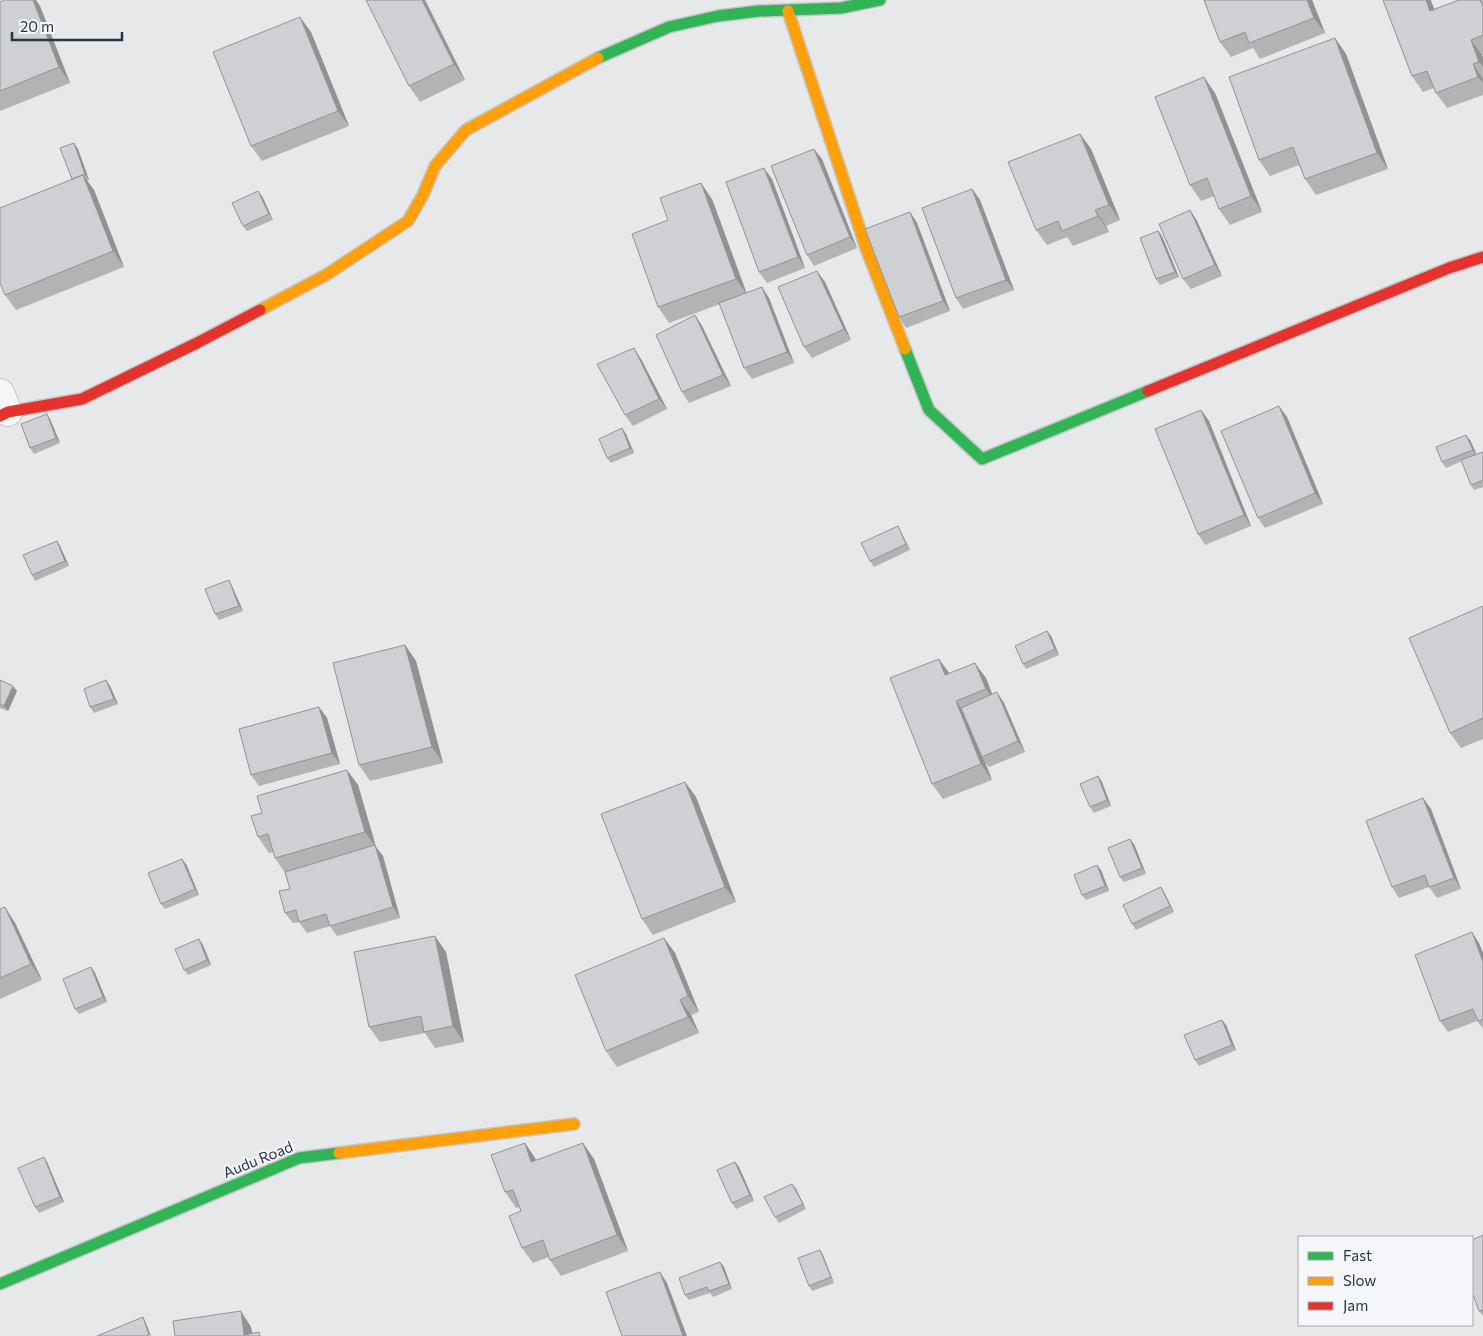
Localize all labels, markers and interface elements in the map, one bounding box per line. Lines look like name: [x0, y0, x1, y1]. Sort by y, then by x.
scale bar: [12, 10, 122, 42]
text: 20 m: [20, 17, 54, 35]
street label: Audu Road: [220, 1137, 295, 1181]
legend: [1298, 1236, 1473, 1326]
text: Fast: [1343, 1246, 1372, 1264]
text: Slow: [1343, 1271, 1376, 1289]
text: Jam: [1343, 1296, 1368, 1314]

